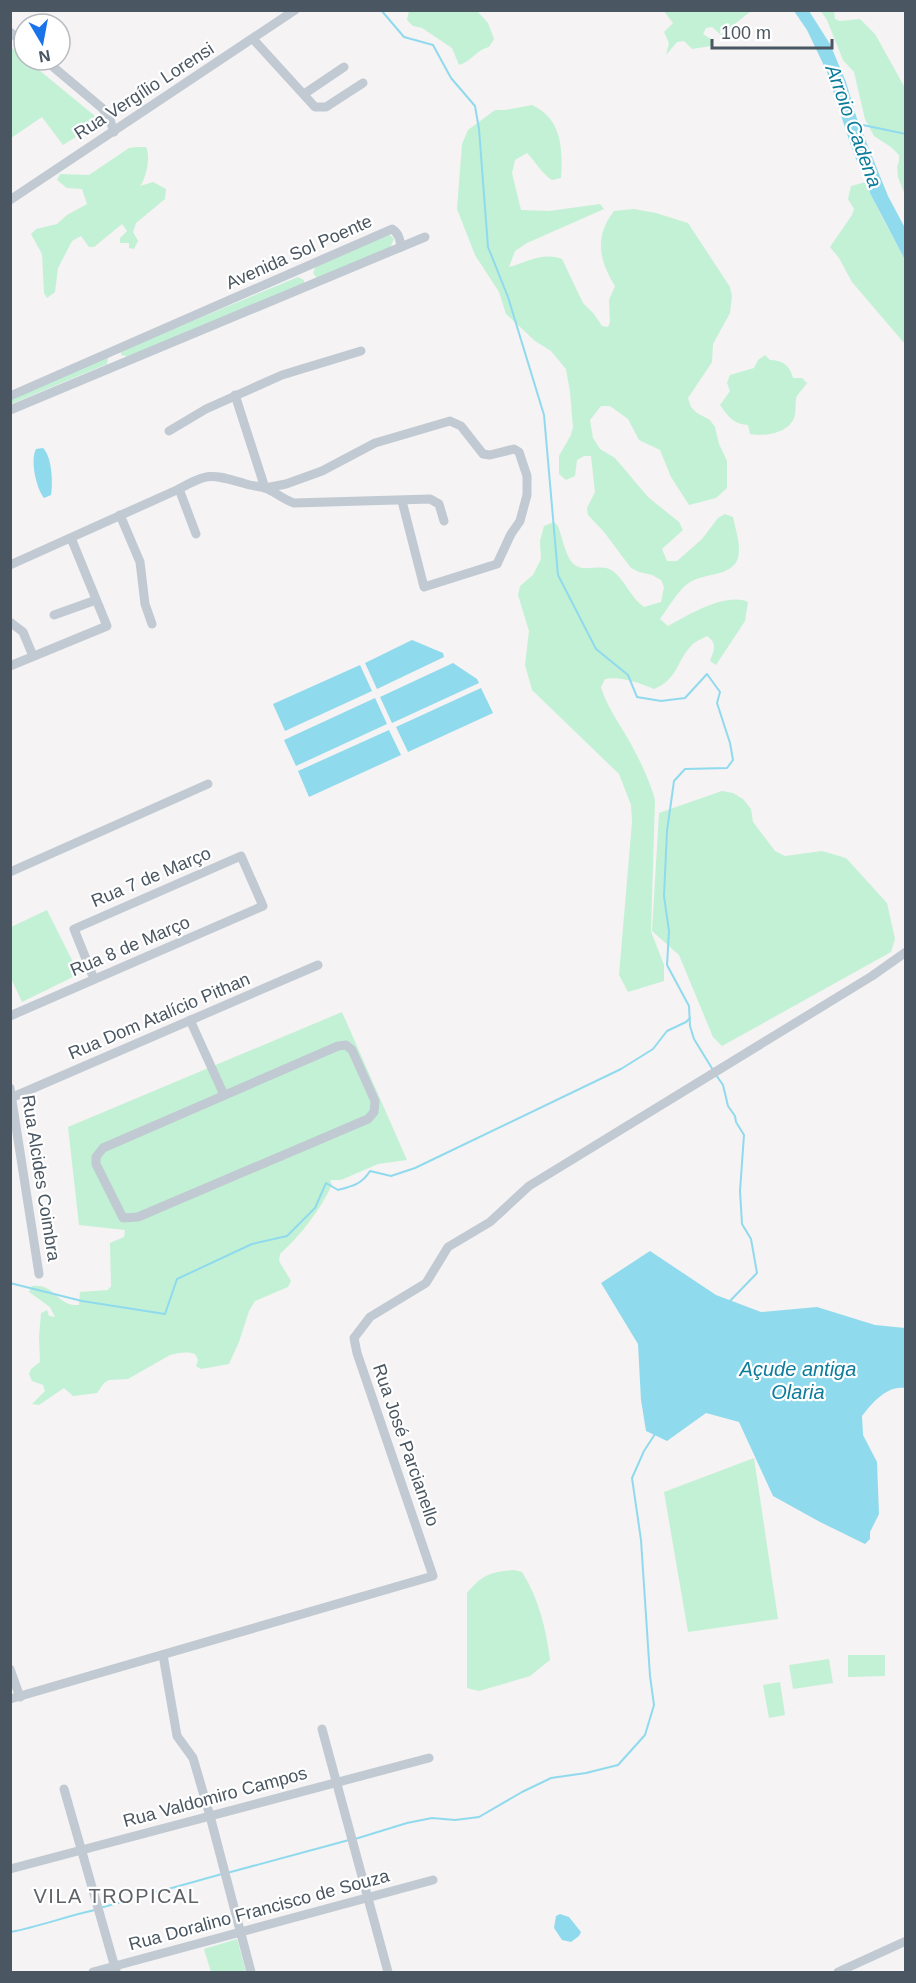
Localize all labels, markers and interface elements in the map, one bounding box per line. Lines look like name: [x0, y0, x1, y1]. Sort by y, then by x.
north arrow: [12, 12, 72, 72]
scale bar: [712, 12, 832, 50]
text: 100 m: [721, 23, 771, 43]
street label: Rua Vergílio Lorensi: [71, 38, 217, 144]
text: N: [37, 47, 52, 66]
water label: Arroio Cadena: [821, 61, 886, 190]
street label: Avenida Sol Poente: [223, 211, 375, 293]
street label: Rua 7 de Março: [88, 843, 214, 911]
street label: Rua 8 de Março: [67, 912, 193, 980]
street label: Rua Dom Atalício Pithan: [65, 969, 253, 1063]
street label: Rua Alcides Coimbra: [18, 1093, 64, 1264]
water label: Açude antiga Olaria: [739, 1358, 856, 1403]
street label: Rua José Parcianello: [369, 1361, 443, 1529]
street label: Rua Valdomiro Campos: [121, 1763, 309, 1831]
street label: Rua Doralino Francisco de Souza: [126, 1865, 393, 1954]
district label: VILA TROPICAL: [34, 1885, 200, 1907]

